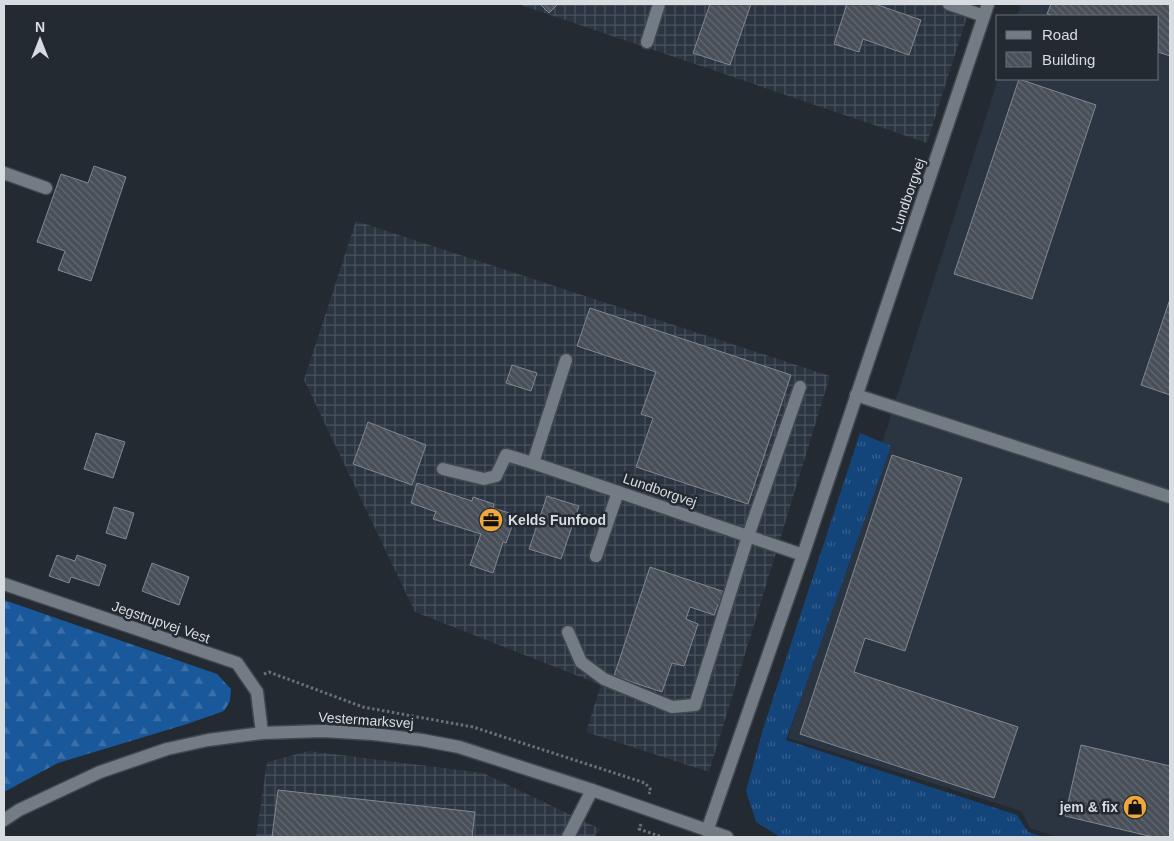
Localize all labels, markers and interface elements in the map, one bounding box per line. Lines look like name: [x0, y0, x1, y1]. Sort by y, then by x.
north arrow: [15, 15, 65, 65]
legend: [996, 15, 1159, 80]
text: N: [35, 19, 45, 35]
text: Road: [1042, 26, 1078, 43]
text: Building: [1042, 51, 1095, 68]
street label: Lundborgvej: [888, 156, 928, 234]
street label: Lundborgvej: [621, 470, 699, 510]
office icon: Kelds Funfood: [478, 507, 504, 533]
place label: Kelds Funfood: [508, 512, 606, 528]
street label: Jegstrupvej Vest: [110, 598, 212, 646]
street label: Vestermarksvej: [318, 709, 414, 731]
shop icon: jem & fix: [1122, 794, 1148, 820]
place label: jem & fix: [1059, 799, 1118, 815]

